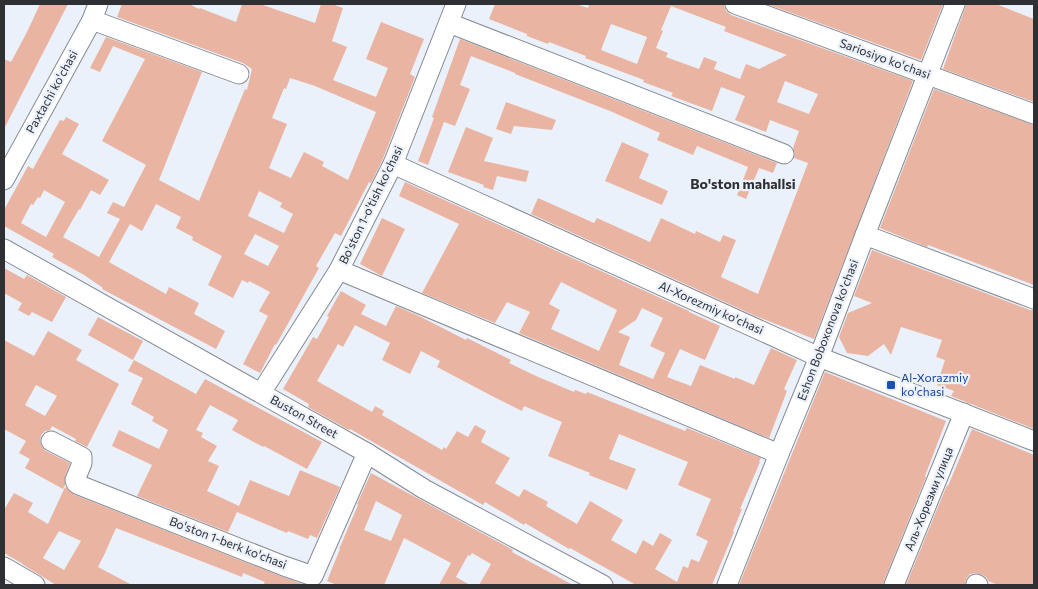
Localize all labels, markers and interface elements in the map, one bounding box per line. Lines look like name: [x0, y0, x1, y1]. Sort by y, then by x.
street label: Sariosiyo ko'chasi: [838, 35, 933, 81]
street label: Paxtachi ko'chasi: [22, 47, 80, 136]
street label: Bo'ston 1-o'tish ko'chasi: [335, 143, 405, 266]
district label: Bo'ston mahallsi: [690, 175, 796, 192]
street label: Eshon Boboxonova ko'chasi: [794, 257, 860, 402]
street label: Al-Xorezmiy ko'chasi: [657, 278, 766, 336]
place label: Al-Xorazmiy ko'chasi: [901, 370, 968, 398]
marker: Al-Xorazmiy ko'chasi: [885, 379, 897, 391]
street label: Buston Street: [268, 392, 341, 440]
street label: Аль-Хорезми улица: [901, 445, 955, 552]
street label: Bo'ston 1-berk ko'chasi: [168, 513, 289, 571]

